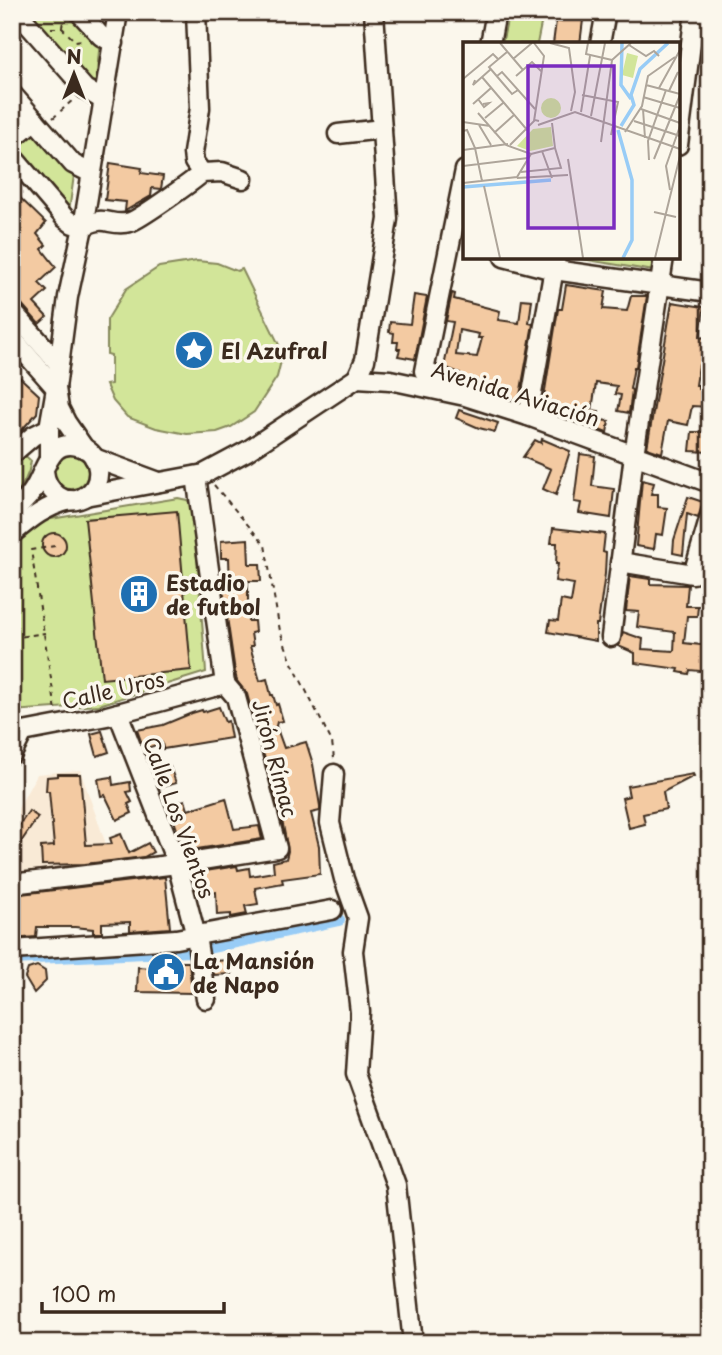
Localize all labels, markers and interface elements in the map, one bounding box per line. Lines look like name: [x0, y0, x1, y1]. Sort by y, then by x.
north arrow: [38, 38, 108, 108]
text: N: [66, 42, 82, 70]
inset map: [463, 42, 680, 259]
place icon: El Azufral: [173, 329, 215, 371]
place label: El Azufral: [221, 334, 328, 366]
street label: Avenida Aviación: [428, 352, 604, 434]
place label: Estadio de futbol: [166, 566, 261, 622]
building icon: Estadio de futbol: [118, 573, 160, 615]
street label: Calle Uros: [59, 662, 167, 716]
street label: Jirón Rímac: [245, 696, 307, 820]
street label: Calle Los Vientos: [136, 732, 224, 902]
place label: La Mansión de Napo: [193, 944, 315, 1000]
public building icon: La Mansión de Napo: [145, 951, 187, 993]
scale bar: [42, 1271, 224, 1315]
text: 100 m: [52, 1277, 116, 1309]

